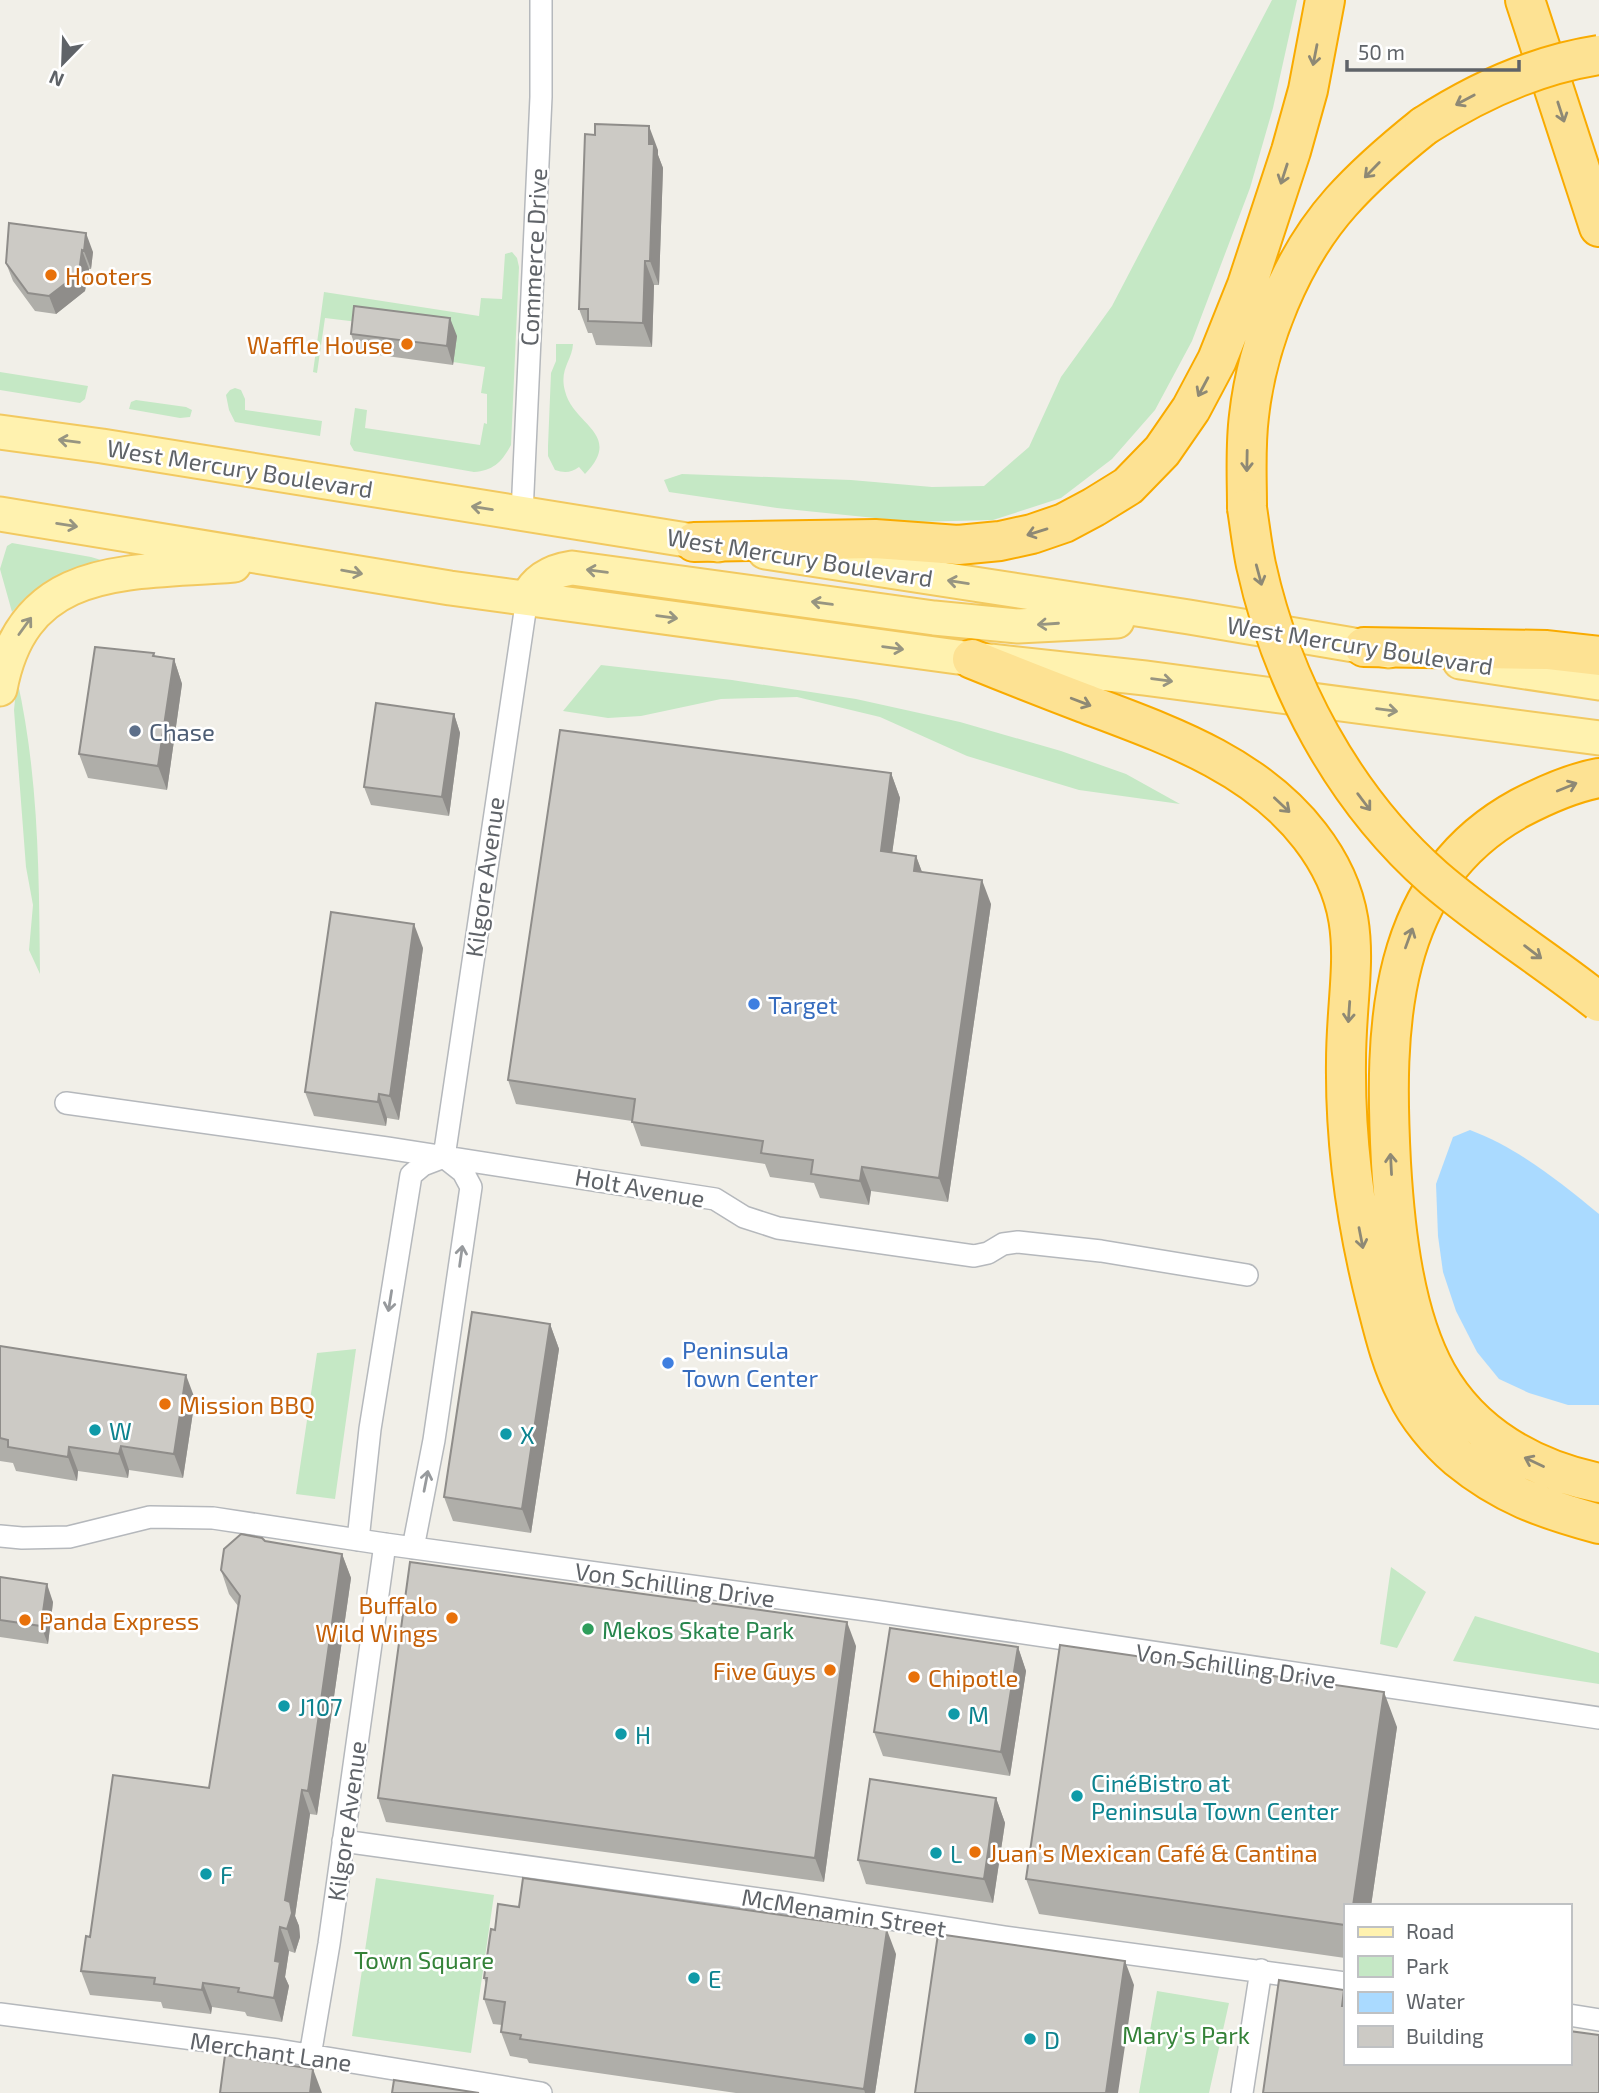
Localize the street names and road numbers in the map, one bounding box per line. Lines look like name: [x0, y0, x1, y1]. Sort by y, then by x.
street label: Commerce Drive: [514, 167, 552, 347]
street label: West Mercury Boulevard: [105, 433, 375, 503]
street label: West Mercury Boulevard: [665, 522, 935, 592]
street label: West Mercury Boulevard: [1225, 610, 1495, 680]
street label: Kilgore Avenue: [458, 795, 510, 959]
street label: Holt Avenue: [573, 1161, 707, 1213]
street label: Von Schilling Drive: [573, 1556, 777, 1612]
street label: Von Schilling Drive: [1134, 1637, 1338, 1693]
street label: Kilgore Avenue: [320, 1739, 372, 1903]
street label: McMenamin Street: [740, 1882, 948, 1942]
street label: Merchant Lane: [188, 2025, 354, 2077]

